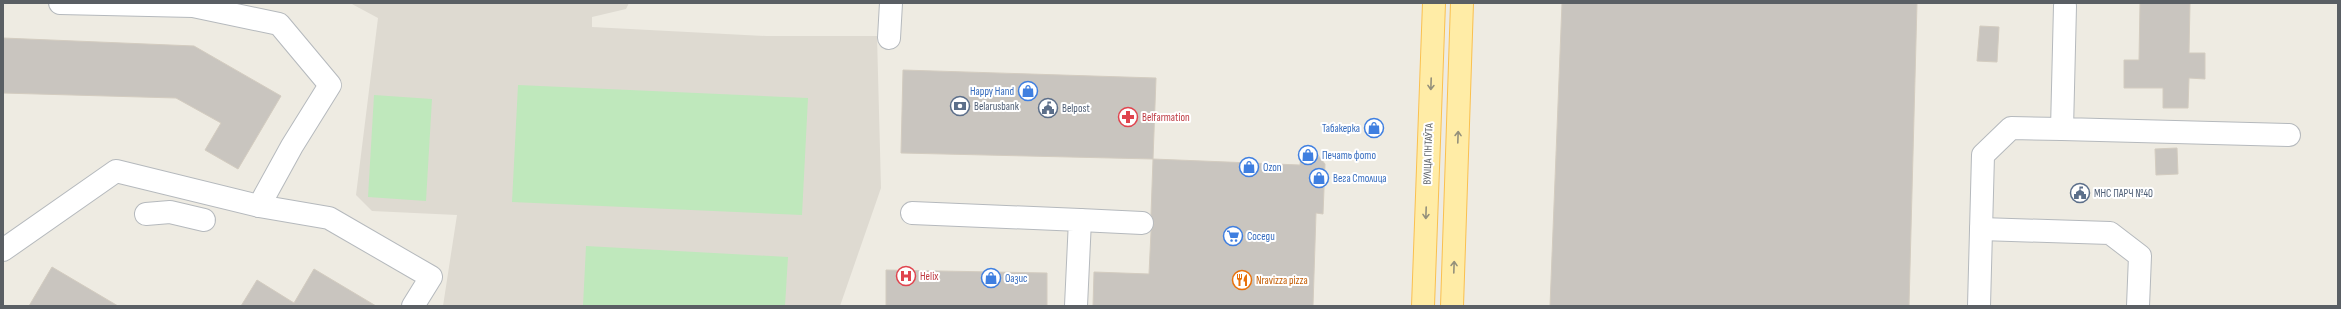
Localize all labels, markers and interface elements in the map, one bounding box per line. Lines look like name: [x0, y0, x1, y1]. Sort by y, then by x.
one-way arrow: [1427, 77, 1434, 90]
shop icon: Happy Hand: [1017, 80, 1039, 102]
place label: Happy Hand: [970, 85, 1014, 98]
bank icon: Belarusbank: [949, 95, 971, 117]
public building icon: Belpost: [1037, 97, 1059, 119]
place label: Belarusbank: [974, 100, 1020, 113]
place label: Belpost: [1062, 102, 1090, 115]
pharmacy icon: Belfarmation: [1117, 106, 1139, 128]
place label: Belfarmation: [1142, 111, 1190, 124]
shop icon: Табакерка: [1363, 117, 1385, 139]
place label: Табакерка: [1322, 122, 1360, 135]
street label: ВУЛІЦА ГІНТАЎТА: [1419, 123, 1436, 185]
one-way arrow: [1454, 131, 1462, 144]
shop icon: Печать фото: [1297, 144, 1319, 166]
place label: Печать фото: [1322, 149, 1376, 162]
shop icon: Ozon: [1238, 156, 1260, 178]
place label: Ozon: [1263, 161, 1282, 174]
shop icon: Вега Столица: [1308, 167, 1330, 189]
place label: Вега Столица: [1333, 172, 1387, 185]
public building icon: МНС ПАРЧ №40: [2069, 182, 2091, 204]
place label: МНС ПАРЧ №40: [2094, 187, 2153, 200]
one-way arrow: [1422, 206, 1430, 219]
supermarket icon: Соседи: [1222, 225, 1244, 247]
place label: Соседи: [1247, 230, 1275, 243]
one-way arrow: [1450, 261, 1457, 274]
hospital icon: Helix: [895, 265, 917, 287]
shop icon: Оазис: [980, 267, 1002, 289]
restaurant icon: Nravizza pizza: [1231, 269, 1253, 291]
place label: Helix: [920, 270, 938, 283]
place label: Оазис: [1005, 272, 1028, 285]
place label: Nravizza pizza: [1256, 274, 1308, 287]

